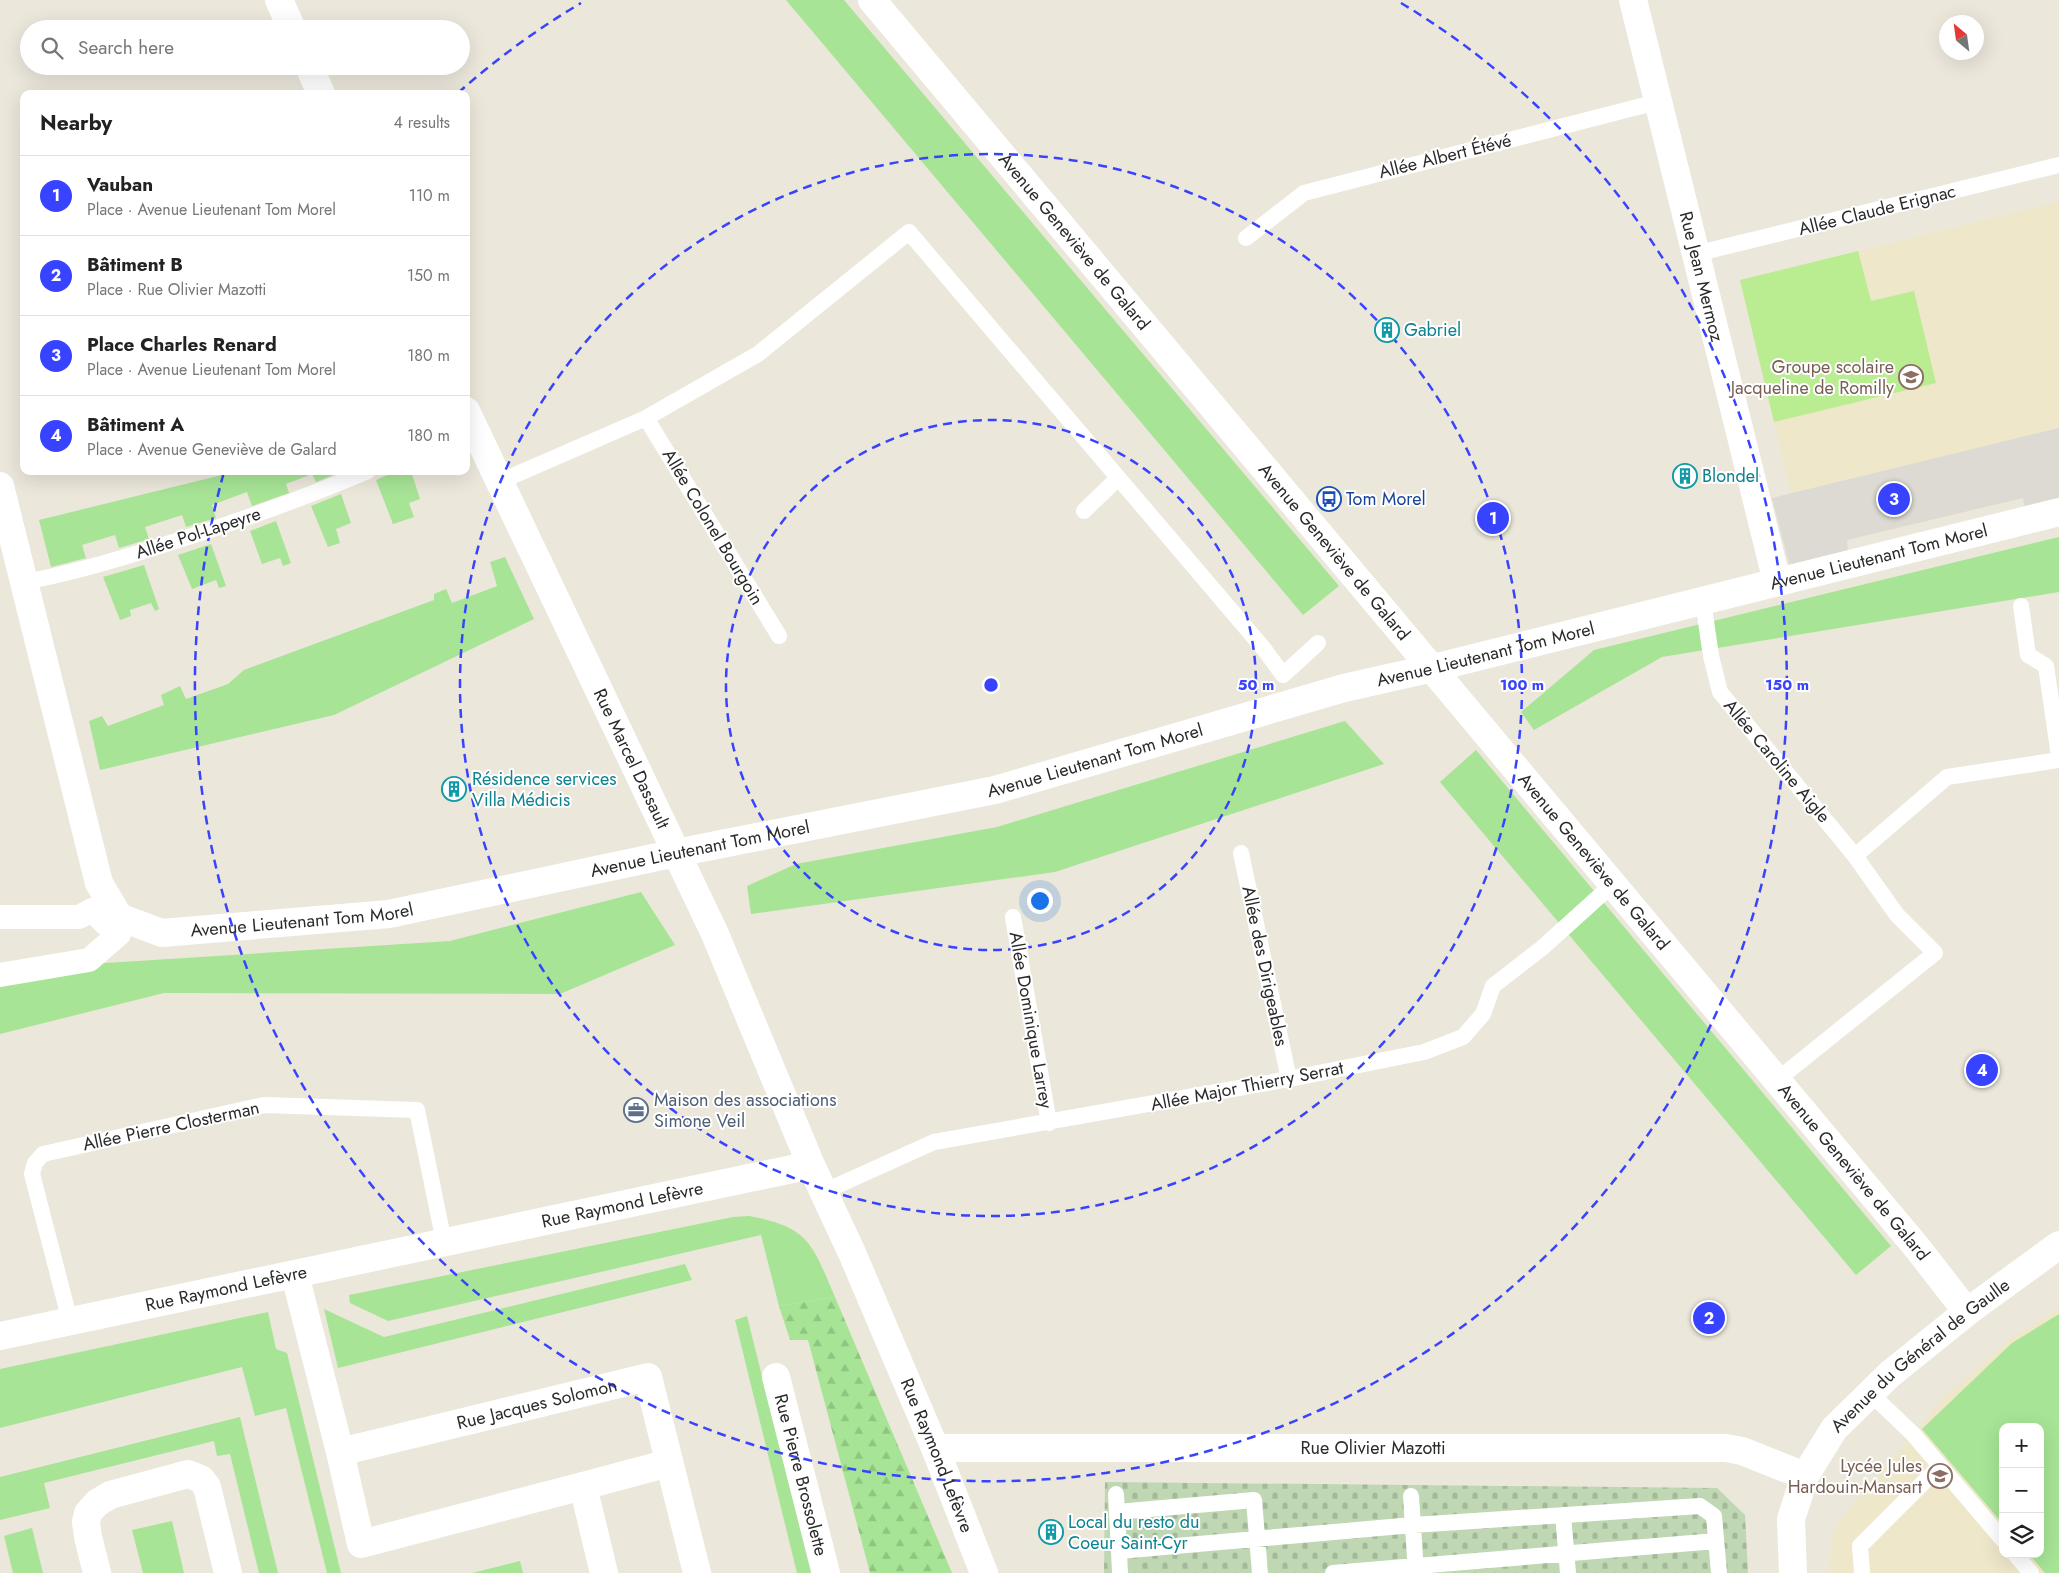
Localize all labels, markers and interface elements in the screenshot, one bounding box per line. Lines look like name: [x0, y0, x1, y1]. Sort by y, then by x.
north arrow: [1939, 15, 1984, 60]
search box: [20, 20, 470, 75]
icon: search: [38, 34, 66, 62]
text: Search here: [78, 34, 174, 61]
text: Nearby: [40, 108, 112, 138]
text: 4 results: [394, 111, 450, 134]
street label: Allée Albert Étévé: [1376, 127, 1514, 185]
street label: Avenue Geneviève de Galard: [992, 147, 1156, 336]
text: Vauban: [87, 171, 153, 198]
street label: Allée Claude Erignac: [1796, 178, 1958, 242]
text: 1: [52, 184, 60, 207]
text: 110 m: [409, 184, 450, 207]
text: Place · Avenue Lieutenant Tom Morel: [87, 198, 336, 221]
street label: Rue Jean Mermoz: [1673, 209, 1730, 345]
text: Bâtiment B: [87, 251, 183, 278]
text: 2: [51, 264, 61, 287]
text: 150 m: [407, 264, 450, 287]
text: Place · Rue Olivier Mazotti: [87, 278, 266, 301]
building icon: Gabriel: [1374, 317, 1400, 343]
place label: Gabriel: [1404, 317, 1461, 343]
text: Place Charles Renard: [87, 331, 277, 358]
text: 3: [51, 344, 61, 367]
text: 180 m: [407, 344, 450, 367]
place label: Groupe scolaire Jacqueline de Romilly: [1729, 354, 1894, 401]
text: Place · Avenue Lieutenant Tom Morel: [87, 358, 336, 381]
school or university icon: Groupe scolaire Jacqueline de Romilly: [1898, 364, 1924, 390]
text: Bâtiment A: [87, 411, 184, 438]
text: 4: [50, 424, 62, 447]
text: 180 m: [407, 424, 450, 447]
text: Place · Avenue Geneviève de Galard: [87, 438, 337, 461]
street label: Allée Colonel Bourgoin: [656, 444, 770, 610]
street label: Avenue Geneviève de Galard: [1252, 458, 1416, 646]
building icon: Blondel: [1672, 463, 1698, 489]
place label: Blondel: [1702, 463, 1759, 489]
pin: 3: [1878, 480, 1910, 518]
bus stop icon: Tom Morel: [1316, 486, 1342, 512]
place label: Tom Morel: [1346, 486, 1426, 512]
pin: 1: [1477, 499, 1509, 537]
street label: Allée Pol-Lapeyre: [132, 501, 264, 565]
street label: Avenue Lieutenant Tom Morel: [1767, 517, 1990, 597]
street label: Avenue Lieutenant Tom Morel: [1374, 615, 1597, 693]
text: 50 m: [1238, 674, 1274, 696]
text: 100 m: [1500, 674, 1544, 696]
text: 150 m: [1765, 674, 1809, 696]
centre of rings: [982, 676, 1000, 694]
street label: Rue Marcel Dassault: [587, 684, 676, 834]
street label: Allée Caroline Aigle: [1718, 694, 1836, 828]
street label: Avenue Lieutenant Tom Morel: [985, 717, 1206, 804]
place label: Résidence services Villa Médicis: [472, 766, 617, 813]
street label: Avenue Geneviève de Galard: [1512, 767, 1676, 956]
building icon: Résidence services Villa Médicis: [441, 776, 467, 802]
street label: Avenue Lieutenant Tom Morel: [588, 814, 812, 884]
street label: Allée des Dirigeables: [1235, 883, 1295, 1049]
your location: [1027, 888, 1053, 914]
street label: Avenue Lieutenant Tom Morel: [190, 896, 416, 944]
street label: Allée Dominique Larrey: [1003, 930, 1059, 1111]
pin: 4: [1966, 1051, 1998, 1089]
street label: Allée Major Thierry Serrat: [1148, 1054, 1346, 1117]
street label: Avenue Geneviève de Galard: [1772, 1078, 1936, 1266]
place label: Maison des associations Simone Veil: [654, 1087, 837, 1134]
street label: Allée Pierre Closterman: [80, 1095, 262, 1157]
office icon: Maison des associations Simone Veil: [623, 1097, 649, 1123]
street label: Rue Raymond Lefèvre: [539, 1175, 706, 1234]
street label: Rue Raymond Lefèvre: [143, 1259, 309, 1318]
street label: Avenue du Général de Gaulle: [1825, 1272, 2015, 1438]
pin: 2: [1693, 1299, 1725, 1337]
street label: Rue Jacques Solomon: [454, 1372, 620, 1436]
street label: Rue Raymond Lefèvre: [894, 1374, 980, 1536]
street label: Rue Pierre Brossolette: [768, 1391, 834, 1559]
map controls: [1999, 1423, 2044, 1558]
button: +: [1999, 1423, 2044, 1468]
street label: Rue Olivier Mazotti: [1300, 1435, 1446, 1461]
place label: Lycée Jules Hardouin-Mansart: [1788, 1453, 1923, 1500]
school or university icon: Lycée Jules Hardouin-Mansart: [1927, 1463, 1953, 1489]
button: −: [1999, 1468, 2044, 1513]
place label: Local du resto du Coeur Saint-Cyr: [1068, 1509, 1200, 1556]
button: layers: [1999, 1513, 2044, 1558]
building icon: Local du resto du Coeur Saint-Cyr: [1038, 1519, 1064, 1545]

